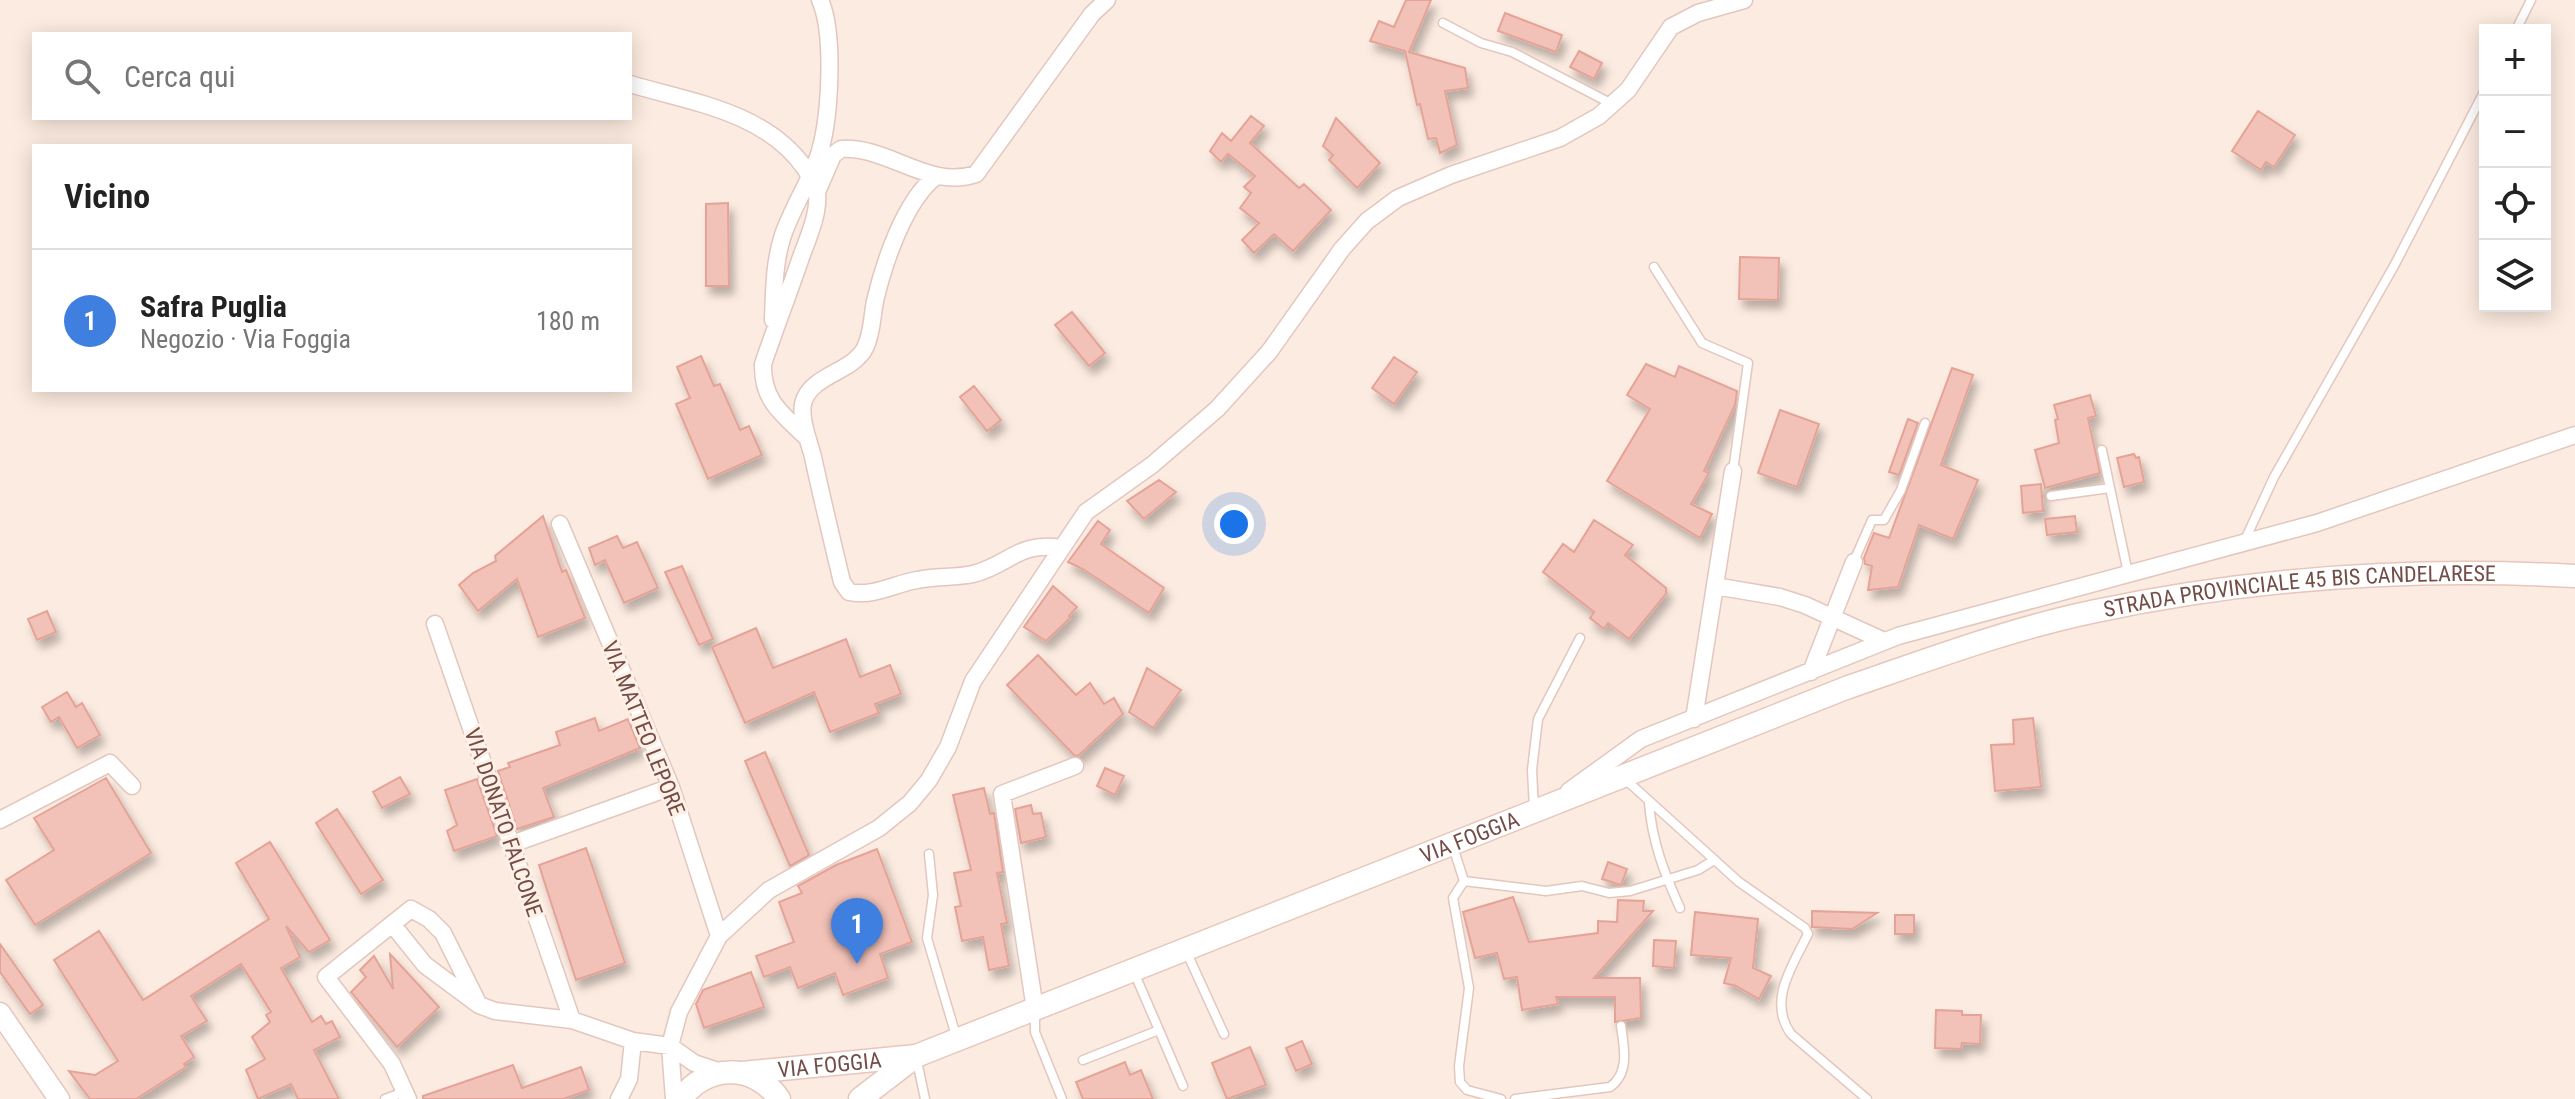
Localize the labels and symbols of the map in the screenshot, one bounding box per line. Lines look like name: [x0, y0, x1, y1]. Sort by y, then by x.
your location: [1214, 504, 1254, 544]
street label: STRADA PROVINCIALE 45 BIS CANDELARESE: [2101, 561, 2496, 622]
street label: VIA MATTEO LEPORE: [597, 637, 690, 819]
street label: VIA DONATO FALCONE: [460, 725, 548, 920]
street label: VIA FOGGIA: [1417, 807, 1523, 868]
pin: 1: [831, 898, 883, 964]
street label: VIA FOGGIA: [777, 1047, 883, 1082]

